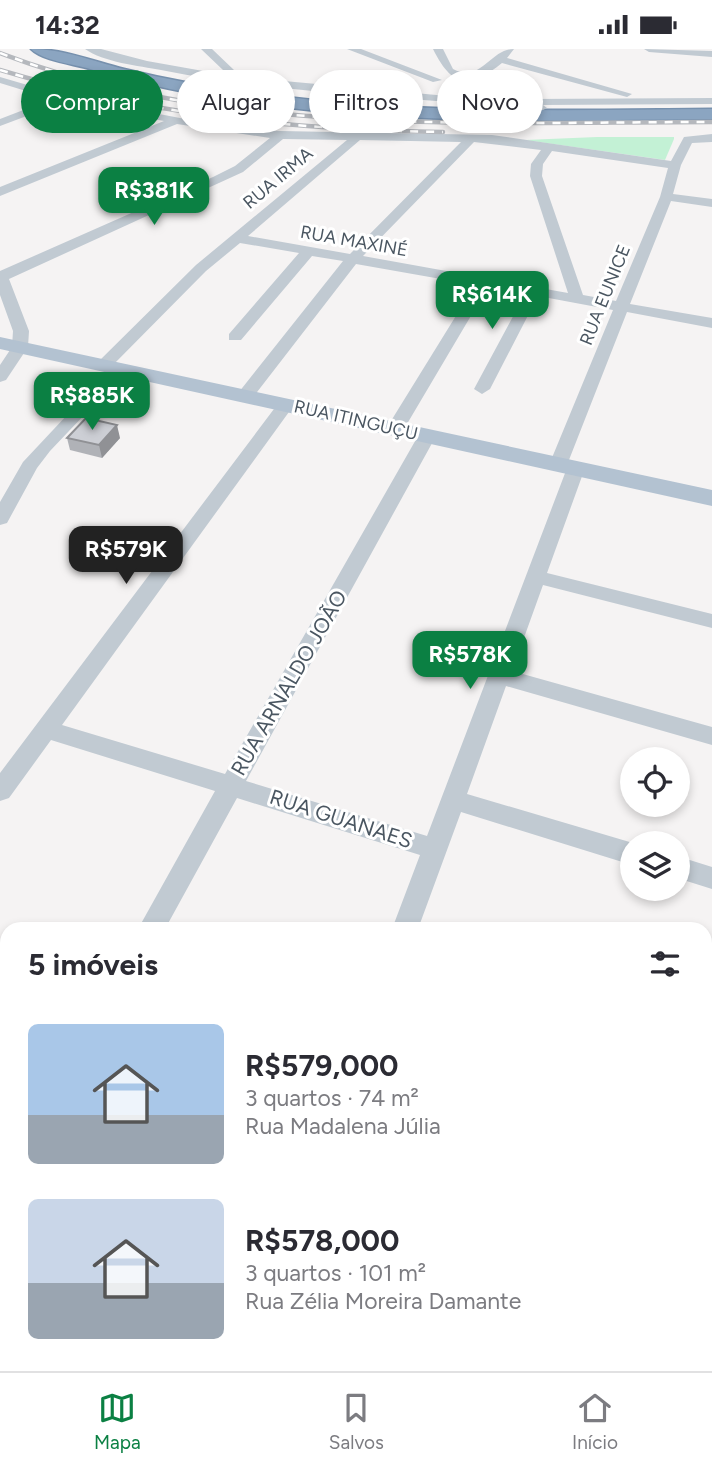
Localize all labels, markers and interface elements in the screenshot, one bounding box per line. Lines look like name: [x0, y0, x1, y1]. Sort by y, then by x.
text: 14:32: [35, 9, 100, 41]
chip: Comprar: [21, 70, 163, 133]
chip: Alugar: [177, 70, 295, 133]
chip: Filtros: [309, 70, 423, 133]
chip: Novo: [437, 70, 543, 133]
street label: RUA IRMA: [239, 143, 317, 213]
pin: R$381K: [97, 167, 211, 227]
text: R$381K: [114, 176, 194, 204]
street label: RUA MAXINÉ: [299, 221, 409, 261]
street label: RUA EUNICE: [575, 242, 635, 348]
pin: R$614K: [435, 271, 549, 331]
text: R$614K: [452, 280, 532, 308]
pin: R$885K: [35, 373, 149, 432]
text: R$885K: [50, 381, 134, 409]
street label: RUA ITINGUÇU: [292, 395, 420, 445]
pin: R$579K: [69, 526, 183, 586]
text: R$579K: [85, 535, 167, 563]
street label: RUA ARNALDO JOÃO: [225, 586, 352, 780]
pin: R$578K: [413, 631, 527, 691]
text: R$578K: [428, 640, 512, 668]
map controls: [620, 747, 690, 901]
button: locate: [620, 747, 690, 817]
street label: RUA GUANAES: [267, 784, 415, 853]
button: layers: [620, 831, 690, 901]
icon: filters: [646, 945, 684, 983]
text: 5 imóveis: [28, 946, 158, 983]
text: R$579,000: [245, 1047, 399, 1084]
icon: home: [84, 1052, 168, 1136]
text: 3 quartos · 74 m²: [245, 1084, 419, 1112]
text: Rua Madalena Júlia: [245, 1112, 441, 1140]
text: R$578,000: [245, 1222, 399, 1259]
icon: home: [84, 1227, 168, 1311]
text: 3 quartos · 101 m²: [245, 1259, 426, 1287]
text: Rua Zélia Moreira Damante: [245, 1287, 521, 1315]
tab: Mapa: [94, 1389, 141, 1454]
tab: Salvos: [329, 1389, 384, 1454]
tab: Início: [572, 1389, 618, 1454]

